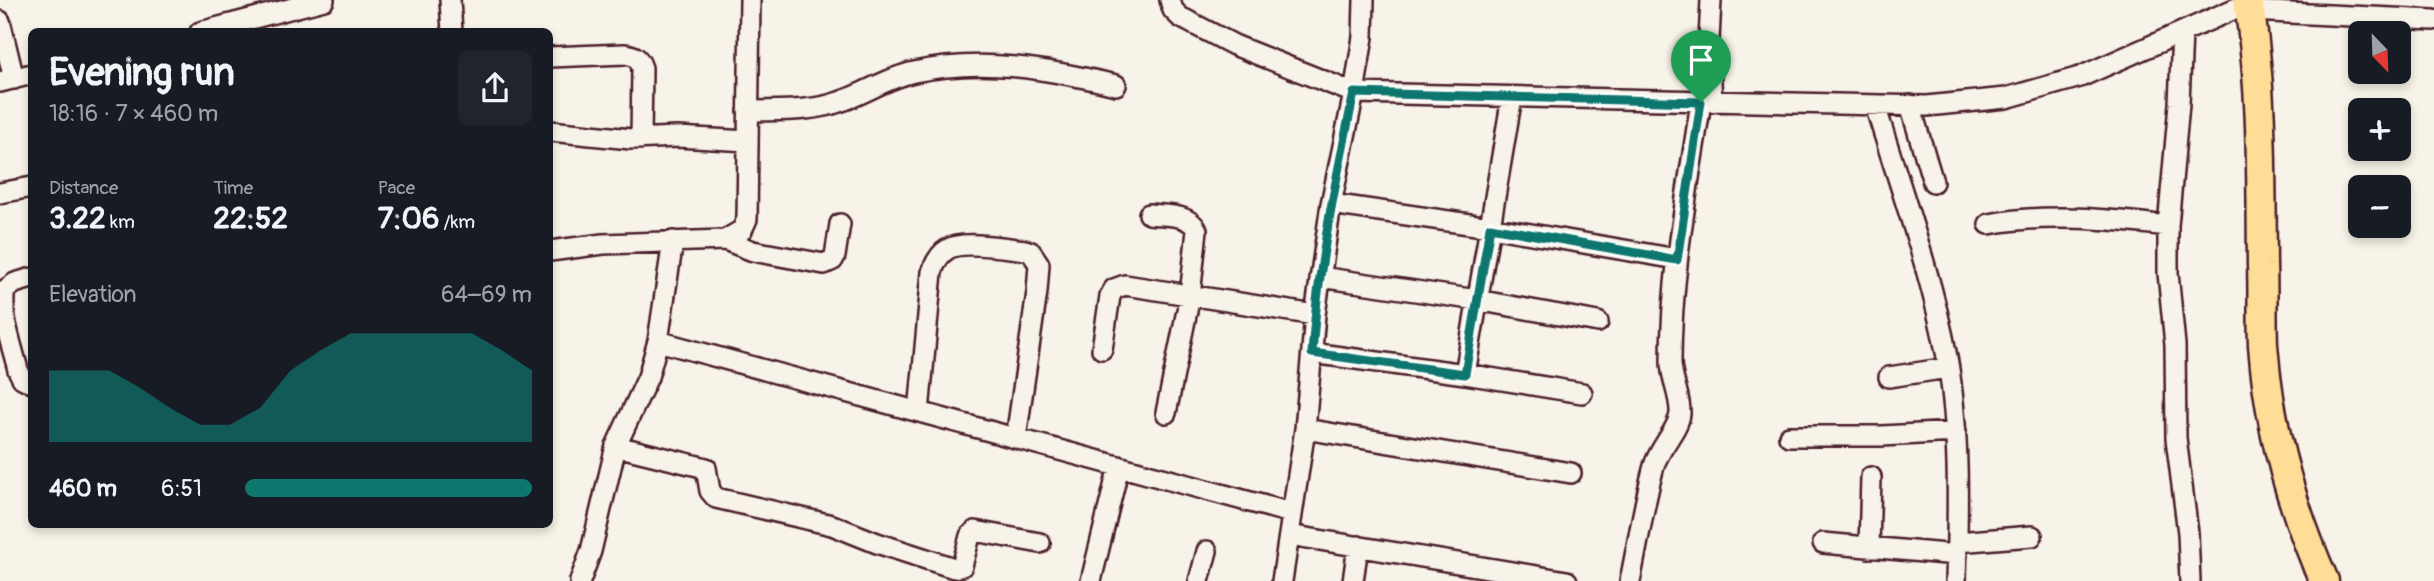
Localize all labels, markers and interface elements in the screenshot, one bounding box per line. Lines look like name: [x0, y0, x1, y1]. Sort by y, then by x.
north arrow: [2348, 21, 2412, 84]
map controls: [2348, 21, 2411, 238]
pin: [1671, 30, 1731, 102]
icon: arrive: [1682, 41, 1720, 79]
text: Evening run: [49, 49, 235, 97]
button: share: [458, 51, 532, 125]
button: +: [2348, 98, 2411, 161]
text: 18:16 · 7 × 460 m: [49, 99, 218, 128]
button: −: [2348, 175, 2411, 238]
text: Distance: [49, 176, 118, 200]
text: Time: [213, 176, 253, 200]
text: Pace: [378, 176, 415, 200]
text: 3.22: [49, 200, 106, 237]
text: 22:52: [213, 200, 288, 237]
text: 7:06: [378, 200, 440, 237]
text: km: [106, 210, 135, 234]
text: /km: [440, 210, 475, 234]
text: Elevation: [49, 280, 137, 309]
text: 64–69 m: [441, 280, 532, 309]
text: 460 m: [49, 474, 117, 503]
text: 6:51: [161, 474, 202, 503]

